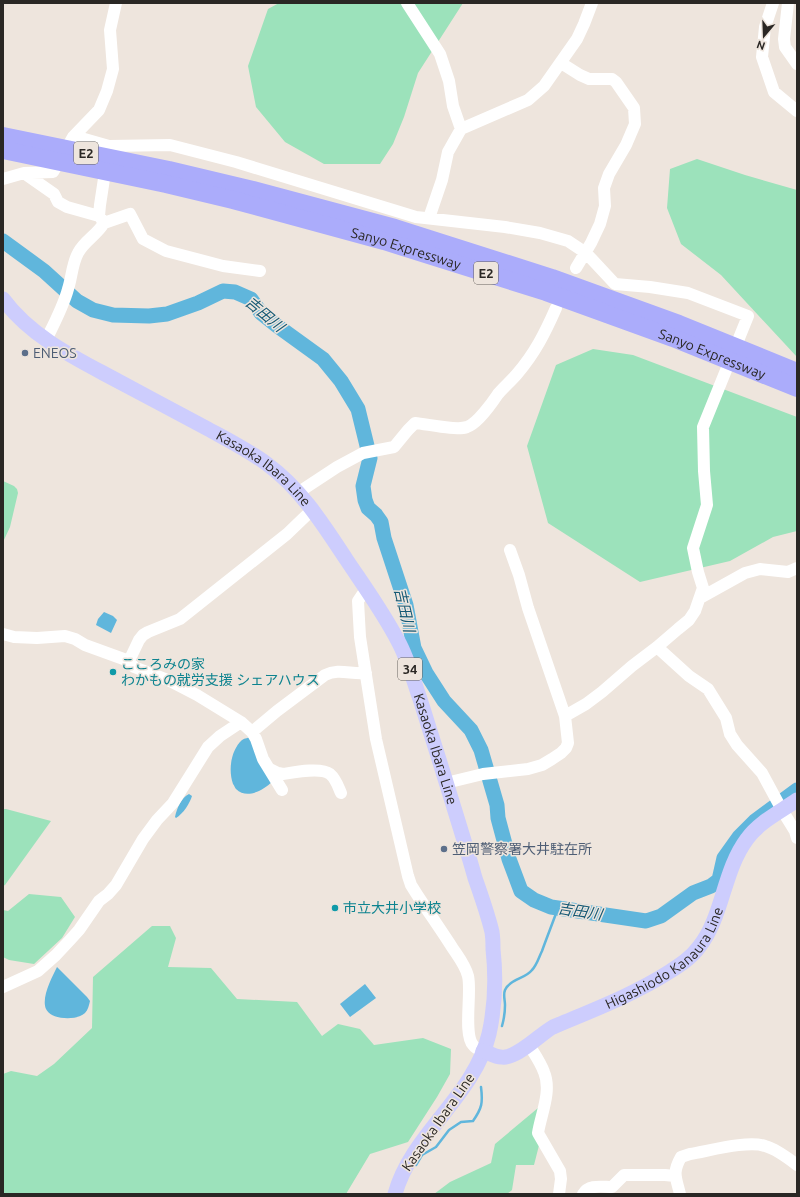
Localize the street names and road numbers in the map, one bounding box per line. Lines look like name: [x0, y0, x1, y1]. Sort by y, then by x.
road number: E2: [74, 142, 98, 164]
street label: Sanyo Expressway: [349, 224, 463, 273]
road number: E2: [474, 262, 498, 284]
street label: Sanyo Expressway: [656, 325, 768, 383]
street label: Kasaoka Ibara Line: [214, 427, 314, 509]
road number: 34: [398, 658, 422, 680]
street label: Kasaoka Ibara Line: [411, 691, 460, 806]
street label: Higashiodo Kanaura Line: [603, 905, 726, 1012]
street label: Kasaoka Ibara Line: [398, 1070, 478, 1174]

